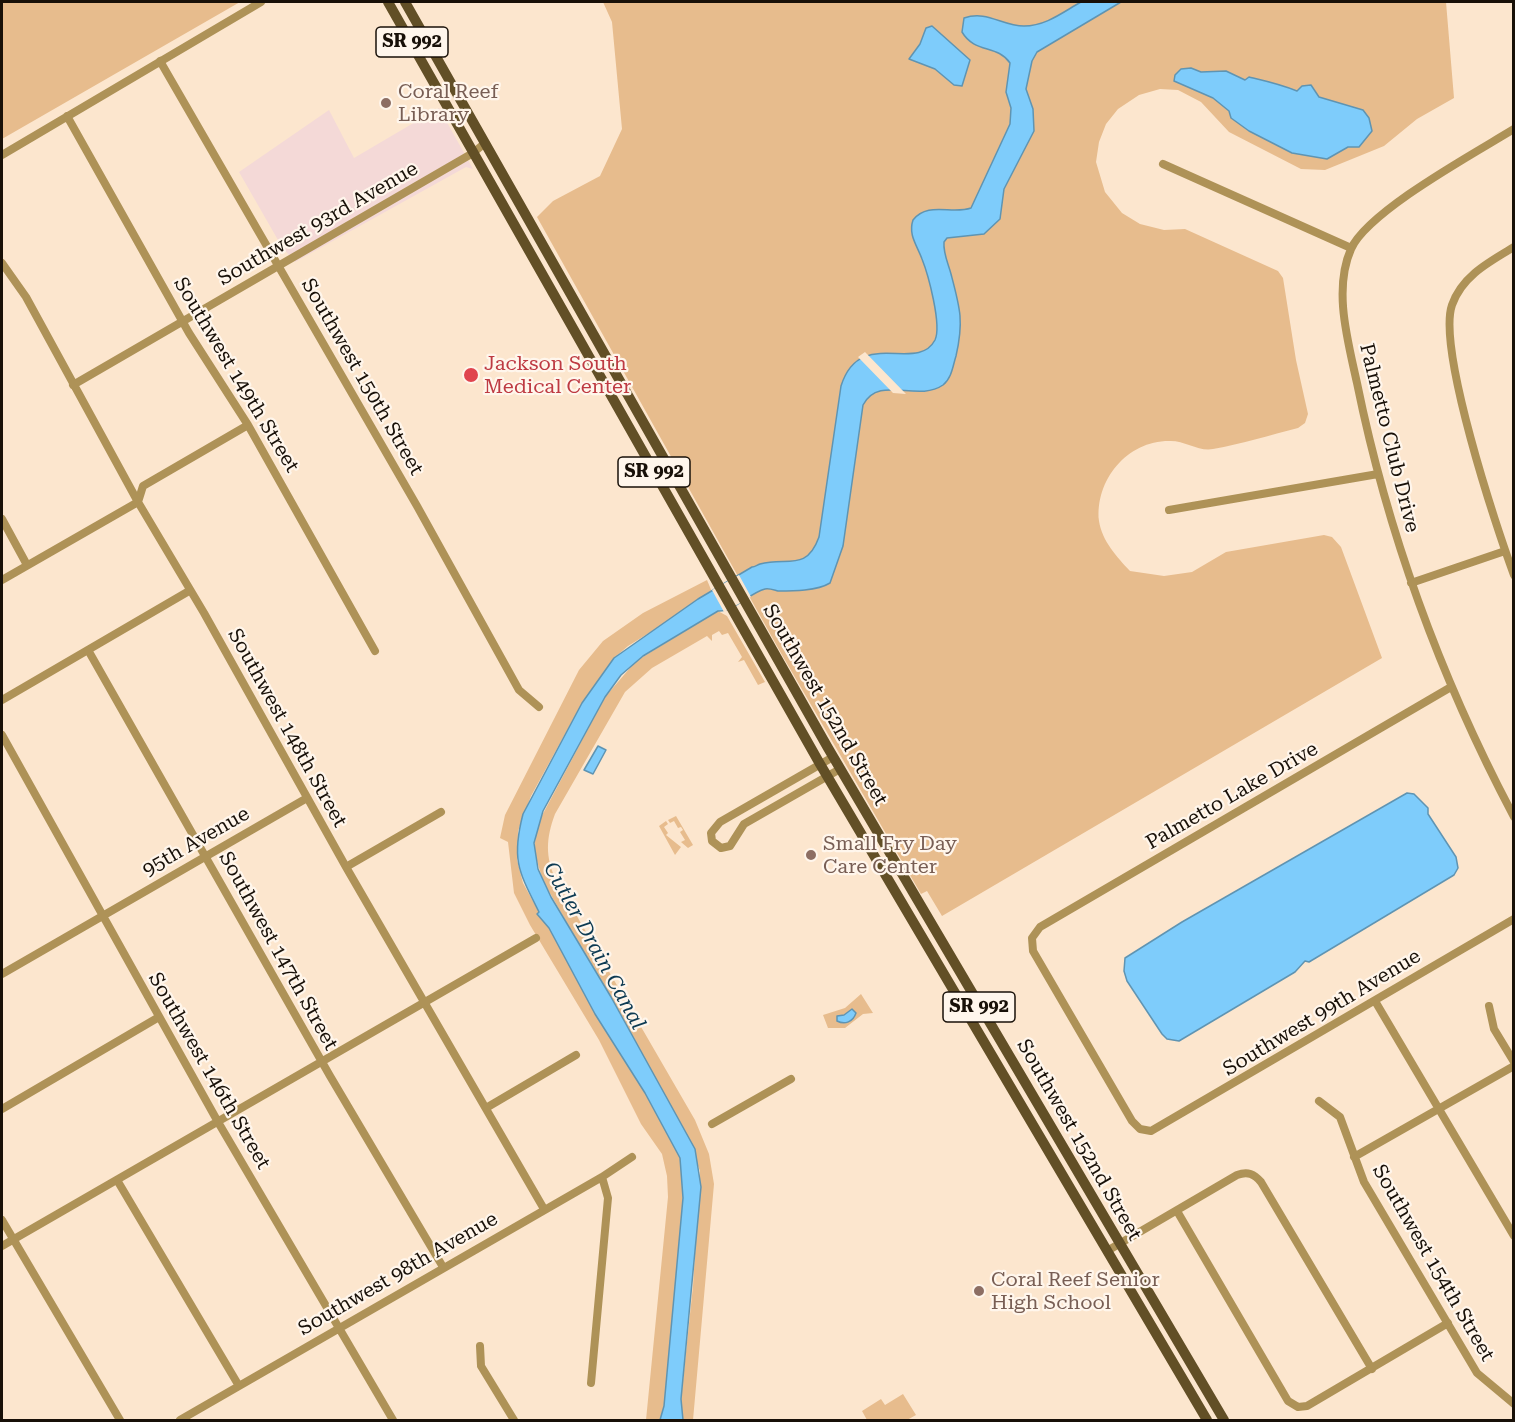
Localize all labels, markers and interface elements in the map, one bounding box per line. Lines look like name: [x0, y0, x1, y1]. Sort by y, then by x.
road number: SR 992: [376, 27, 448, 57]
place label: Coral Reef Library: [398, 80, 498, 127]
marker: Coral Reef Library: [379, 96, 393, 110]
street label: Southwest 93rd Avenue: [214, 157, 422, 291]
street label: Southwest 149th Street: [168, 273, 304, 477]
street label: Southwest 150th Street: [296, 274, 428, 480]
street label: Palmetto Club Drive: [1354, 341, 1424, 535]
place label: Jackson South Medical Center: [484, 352, 631, 399]
marker: Jackson South Medical Center: [462, 366, 480, 384]
road number: SR 992: [618, 457, 690, 487]
street label: Southwest 152nd Street: [757, 600, 893, 810]
street label: Southwest 148th Street: [222, 625, 352, 831]
street label: Palmetto Lake Drive: [1142, 737, 1322, 855]
street label: 95th Avenue: [138, 802, 254, 882]
place label: Small Fry Day Care Center: [823, 832, 957, 879]
street label: Southwest 147th Street: [213, 848, 343, 1054]
marker: Small Fry Day Care Center: [804, 848, 818, 862]
water label: Cutler Drain Canal: [538, 858, 650, 1034]
street label: Southwest 99th Avenue: [1219, 944, 1425, 1082]
street label: Southwest 146th Street: [143, 968, 275, 1174]
road number: SR 992: [943, 992, 1015, 1022]
street label: Southwest 152nd Street: [1011, 1035, 1147, 1245]
street label: Southwest 154th Street: [1367, 1160, 1499, 1366]
street label: Southwest 98th Avenue: [294, 1207, 502, 1341]
place label: Coral Reef Senior High School: [991, 1268, 1160, 1315]
marker: Coral Reef Senior High School: [972, 1284, 986, 1298]

